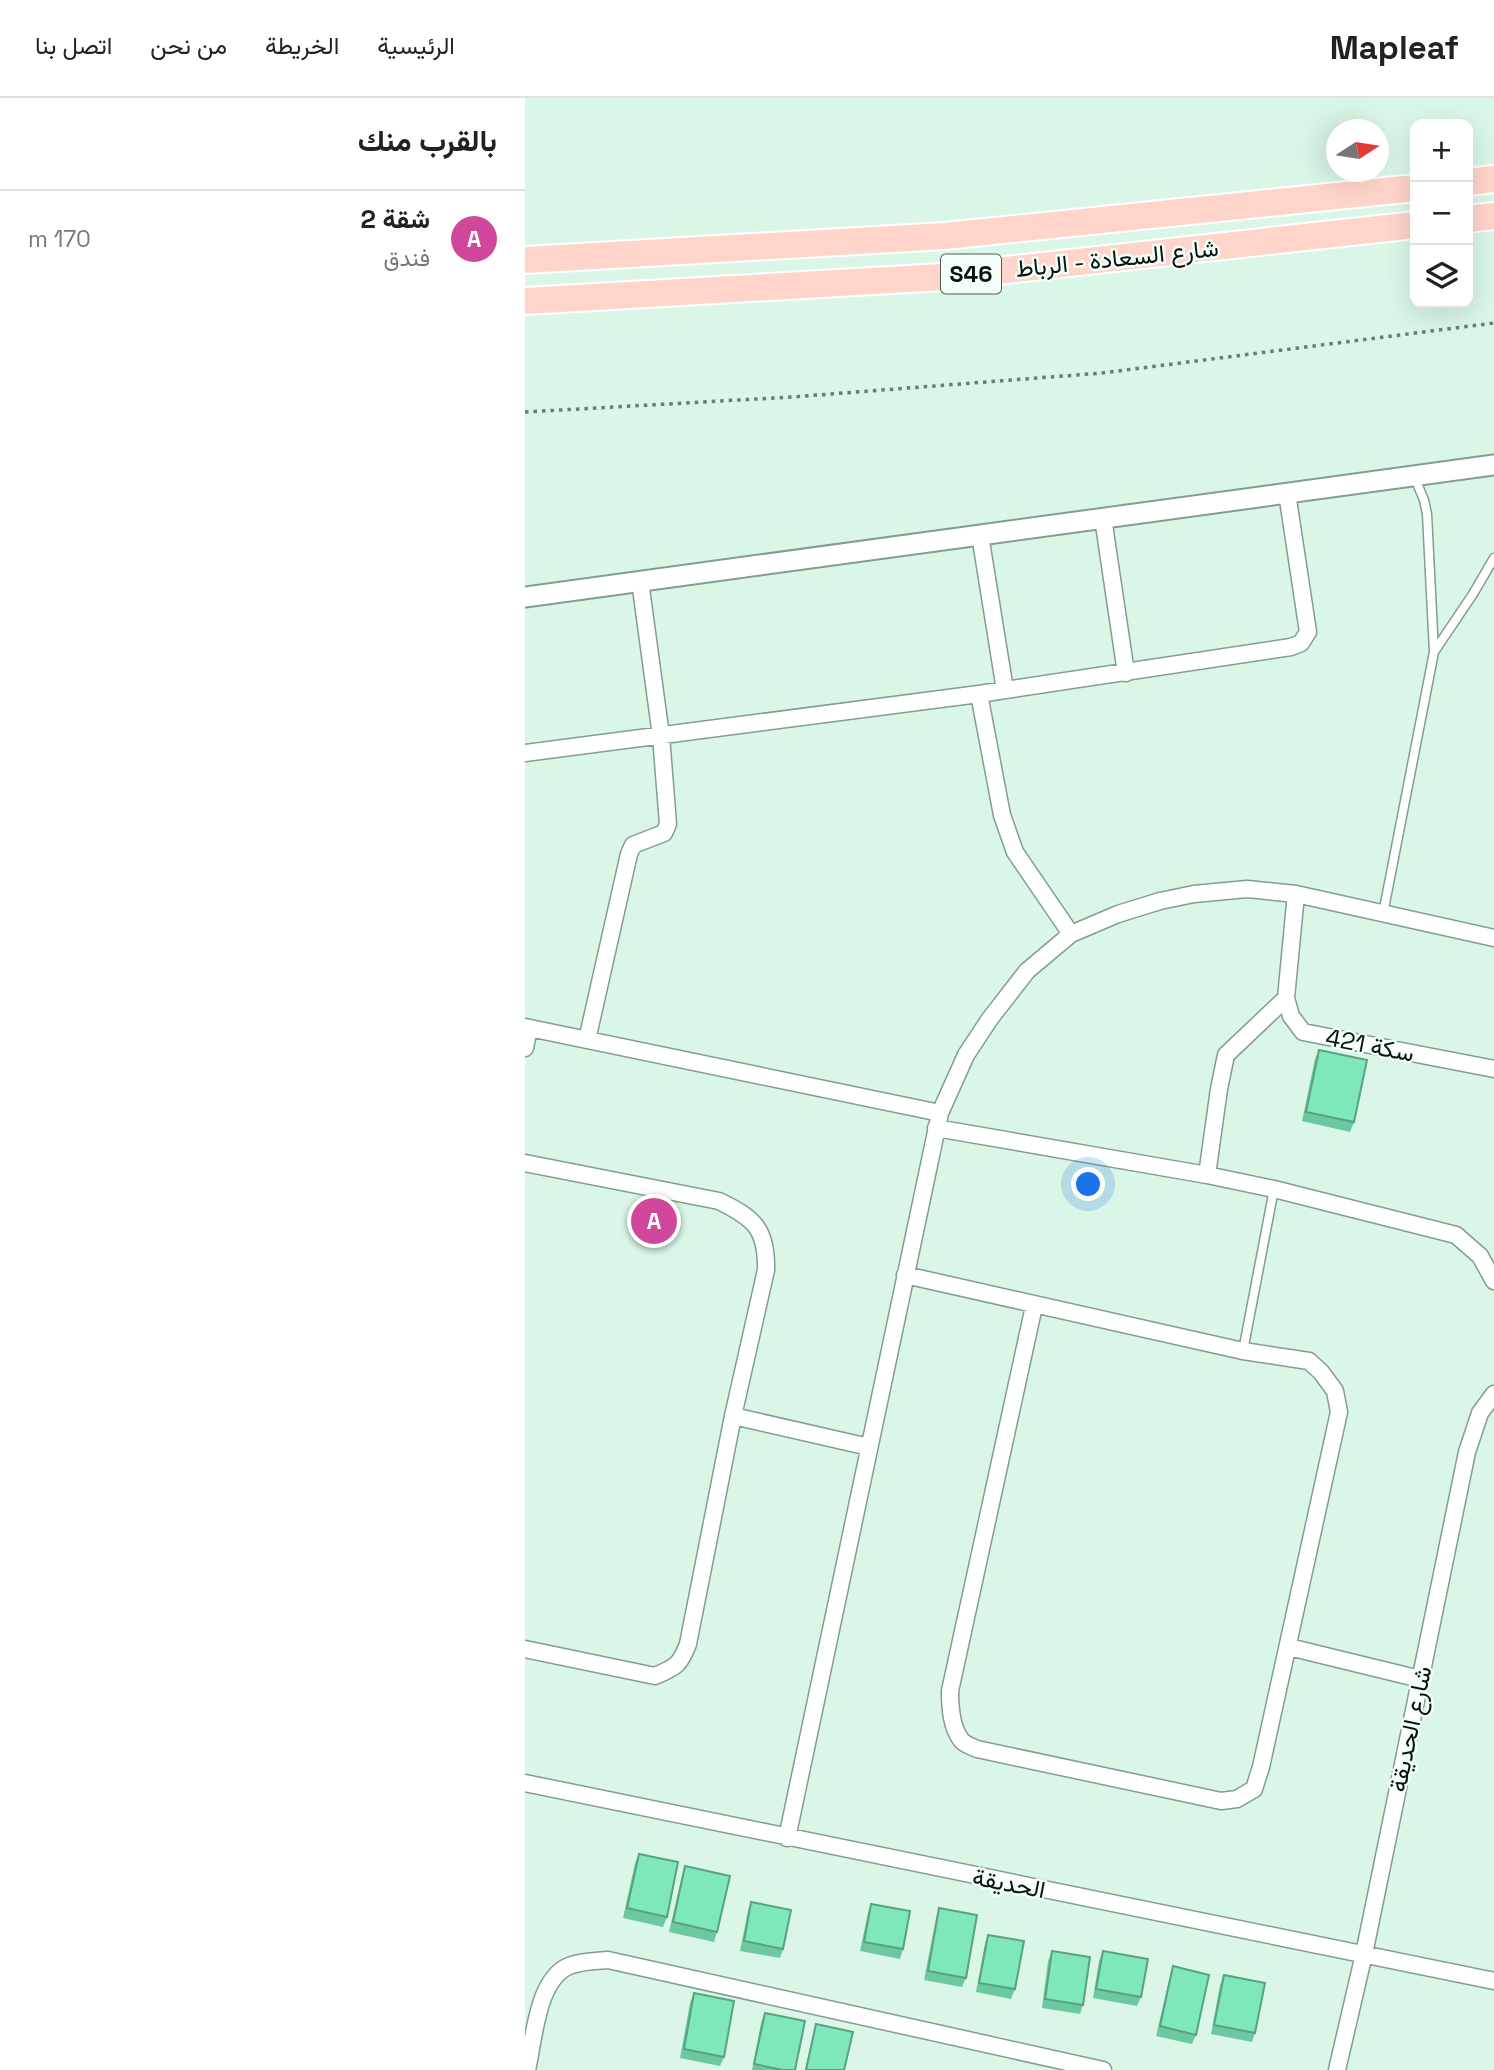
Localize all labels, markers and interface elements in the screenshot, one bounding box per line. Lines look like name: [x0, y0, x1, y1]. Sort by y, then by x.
text: Mapleaf: [1330, 27, 1459, 69]
text: اتصل بنا: [35, 30, 112, 61]
text: من نحن: [150, 30, 227, 61]
text: الخريطة: [265, 30, 339, 61]
text: الرئيسية: [377, 30, 455, 61]
north arrow: [1326, 119, 1389, 182]
map controls: [1410, 119, 1473, 308]
button: +: [1410, 119, 1473, 182]
text: بالقرب منك: [358, 121, 497, 160]
button: −: [1410, 182, 1473, 245]
text: شقة 2: [360, 202, 430, 236]
text: 170 m: [28, 224, 91, 254]
text: A: [467, 224, 481, 254]
street label: شارع السعادة - الرباط: [1014, 232, 1220, 285]
text: فندق: [384, 243, 430, 273]
button: layers: [1410, 245, 1473, 308]
road number: S46: [941, 254, 1001, 294]
street label: سكة 421: [1323, 1021, 1417, 1069]
your location: [1071, 1167, 1105, 1201]
pin: A: [631, 1195, 677, 1247]
street label: شارع الحديقة: [1382, 1663, 1439, 1795]
street label: الحديقة: [970, 1861, 1048, 1905]

